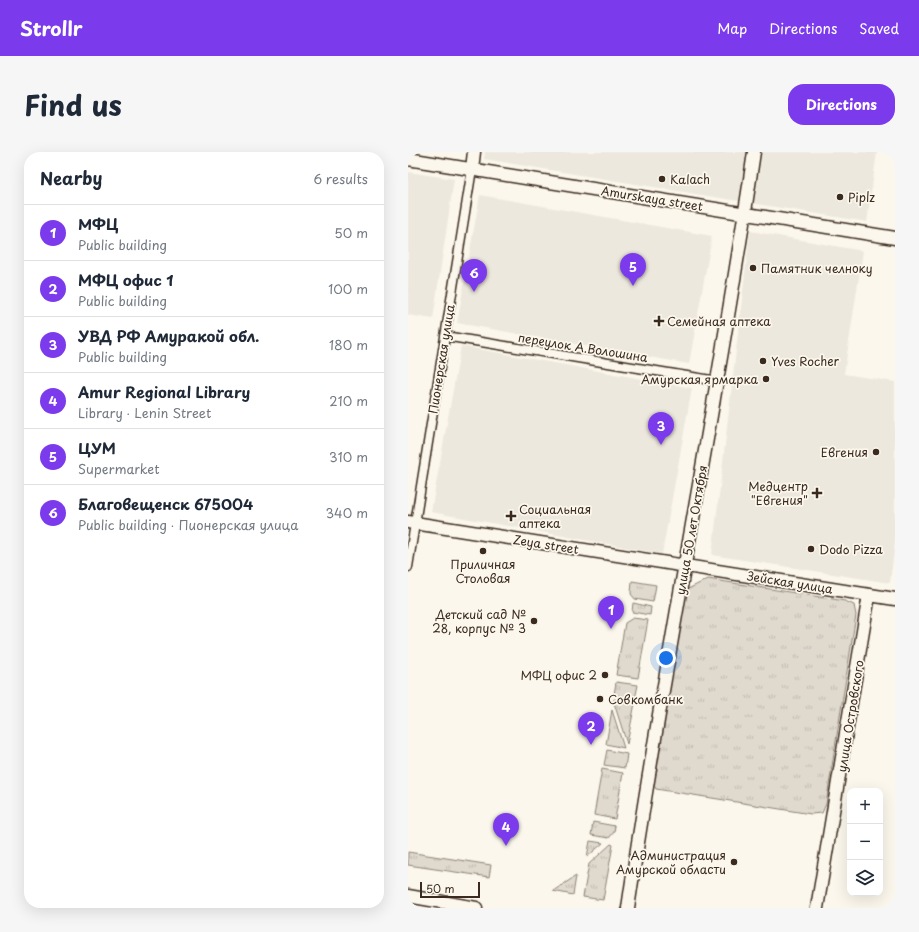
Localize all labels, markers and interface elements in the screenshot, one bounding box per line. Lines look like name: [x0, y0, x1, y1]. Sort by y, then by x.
text: Strollr: [20, 14, 83, 42]
text: Map: [717, 18, 747, 39]
text: Directions: [769, 18, 837, 39]
text: Saved: [859, 18, 899, 39]
text: Find us: [24, 83, 122, 126]
button: Directions: [788, 84, 895, 125]
text: Nearby: [40, 165, 102, 191]
text: 6 results: [313, 169, 368, 188]
place label: Kalach: [670, 170, 710, 188]
marker: Kalach: [657, 174, 667, 184]
street label: Amurskaya street: [600, 181, 704, 215]
place label: Piplz: [848, 188, 875, 206]
marker: Piplz: [835, 192, 845, 202]
text: МФЦ: [78, 212, 118, 235]
text: 1: [50, 223, 56, 242]
text: 50 m: [334, 223, 368, 242]
text: Public building: [78, 235, 167, 254]
pin: 5: [620, 253, 646, 286]
pin: 6: [461, 259, 487, 292]
place label: Памятник челноку: [761, 259, 873, 277]
marker: Памятник челноку: [748, 263, 758, 273]
text: МФЦ офис 1: [78, 268, 173, 291]
text: 2: [48, 279, 58, 298]
text: 100 m: [328, 279, 368, 298]
text: Public building: [78, 291, 167, 310]
street label: Пионерская улица: [423, 303, 459, 415]
place label: Семейная аптека: [667, 312, 771, 330]
marker: Семейная аптека: [654, 316, 664, 326]
text: УВД РФ Амуракой обл.: [78, 324, 259, 347]
street label: переулок А.Волошина: [517, 328, 650, 366]
text: 3: [49, 335, 57, 354]
text: 180 m: [329, 335, 368, 354]
text: Public building: [78, 347, 167, 366]
place label: Yves Rocher: [771, 352, 840, 370]
marker: Yves Rocher: [758, 356, 768, 366]
place label: Амурская ярмарка: [641, 370, 759, 388]
marker: Амурская ярмарка: [761, 374, 771, 384]
text: Amur Regional Library: [78, 380, 250, 403]
text: 4: [49, 391, 57, 410]
text: 210 m: [329, 391, 368, 410]
text: Library · Lenin Street: [78, 403, 211, 422]
pin: 3: [648, 412, 674, 445]
text: ЦУМ: [78, 436, 116, 459]
place label: Евгения: [821, 443, 868, 461]
text: 5: [49, 447, 57, 466]
text: 310 m: [329, 447, 368, 466]
marker: Евгения: [871, 447, 881, 457]
text: Supermarket: [78, 459, 160, 478]
street label: улица 50 лет Октября: [671, 464, 711, 596]
place label: Медцентр "Евгения": [748, 477, 808, 509]
marker: Медцентр "Евгения": [811, 487, 823, 499]
text: Благовещенск 675004: [78, 492, 253, 515]
place label: Социальная аптека: [519, 500, 591, 532]
text: 6: [48, 503, 58, 522]
text: 340 m: [325, 503, 368, 522]
marker: Социальная аптека: [506, 511, 516, 521]
text: Public building · Пионерская улица: [78, 515, 298, 534]
street label: Zeya street: [512, 530, 580, 558]
place label: Dodo Pizza: [819, 540, 883, 558]
marker: Dodo Pizza: [806, 544, 816, 554]
marker: Приличная Столовая: [478, 546, 488, 556]
place label: Приличная Столовая: [450, 555, 516, 587]
street label: Зейская улица: [746, 566, 835, 598]
pin: 1: [598, 596, 624, 629]
place label: Детский сад № 28, корпус № 3: [432, 605, 526, 637]
marker: Детский сад № 28, корпус № 3: [529, 616, 539, 626]
your location: [656, 648, 676, 668]
street label: улица Островского: [832, 658, 868, 773]
place label: МФЦ офис 2: [520, 666, 597, 684]
marker: МФЦ офис 2: [600, 670, 610, 680]
place label: Совкомбанк: [608, 690, 684, 708]
marker: Совкомбанк: [595, 694, 605, 704]
pin: 2: [578, 712, 604, 745]
map controls: [847, 788, 883, 896]
button: +: [847, 788, 883, 824]
pin: 4: [493, 813, 519, 846]
button: −: [847, 824, 883, 860]
place label: Администрация Амурской области: [616, 846, 726, 878]
marker: Администрация Амурской области: [729, 857, 739, 867]
button: layers: [847, 860, 883, 896]
scale bar: [420, 880, 480, 899]
text: 50 m: [426, 880, 455, 897]

